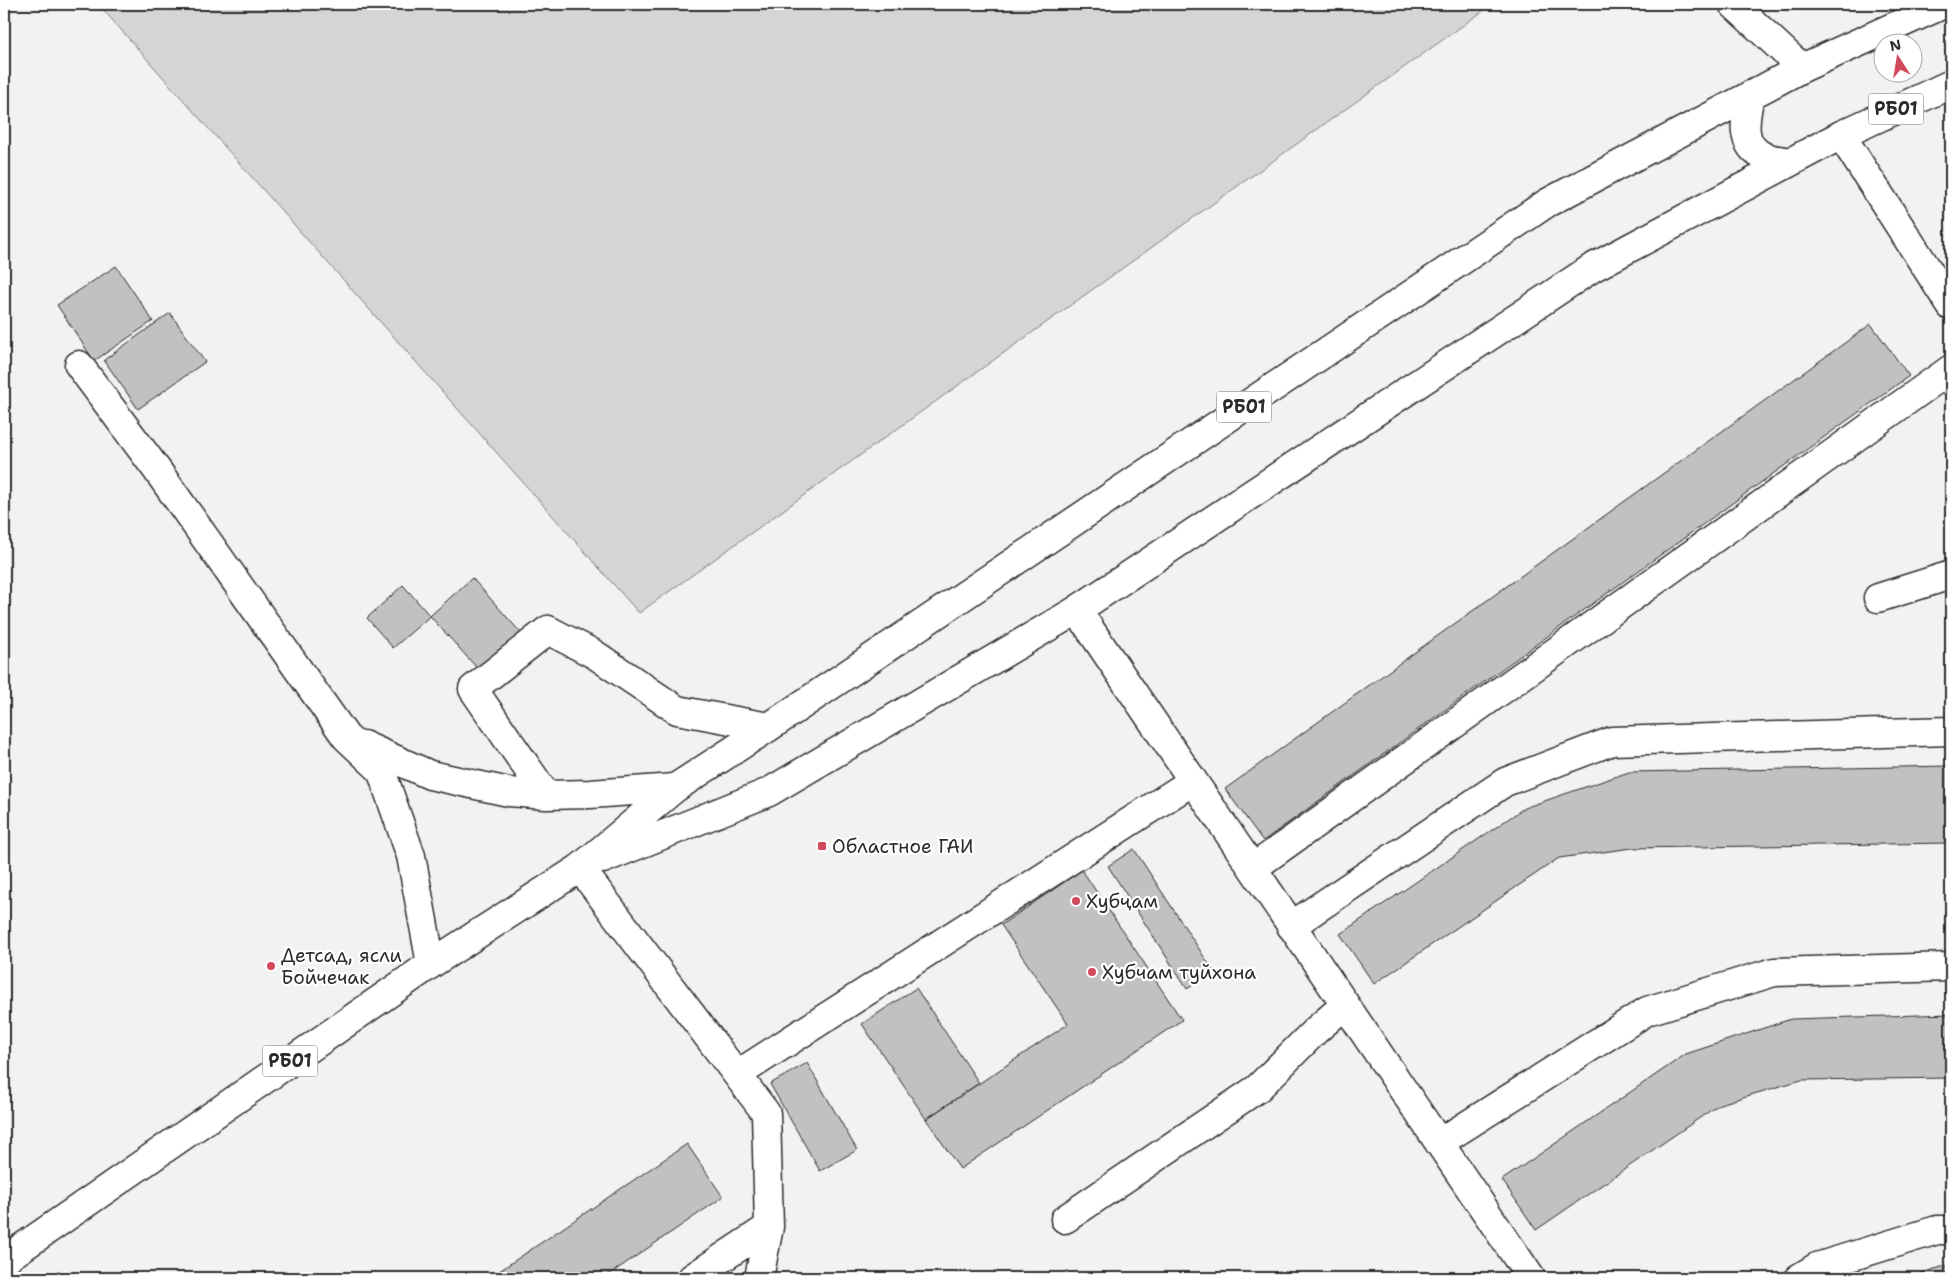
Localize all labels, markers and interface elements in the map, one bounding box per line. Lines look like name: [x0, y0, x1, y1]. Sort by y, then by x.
north arrow: [1872, 32, 1922, 82]
text: N: [1888, 35, 1903, 55]
road number: РБ01: [1868, 94, 1924, 125]
road number: РБ01: [1216, 392, 1272, 422]
place label: Областное ГАИ: [832, 834, 974, 859]
marker: Областное ГАИ: [816, 840, 828, 852]
place label: Хубҷам: [1086, 889, 1158, 914]
marker: Хубҷам: [1070, 895, 1082, 907]
place label: Детсад, ясли Бойчечак: [281, 943, 402, 990]
marker: Детсад, ясли Бойчечак: [265, 960, 277, 972]
place label: Хубчам туйхона: [1102, 960, 1256, 985]
marker: Хубчам туйхона: [1086, 966, 1098, 978]
road number: РБ01: [262, 1046, 318, 1076]

